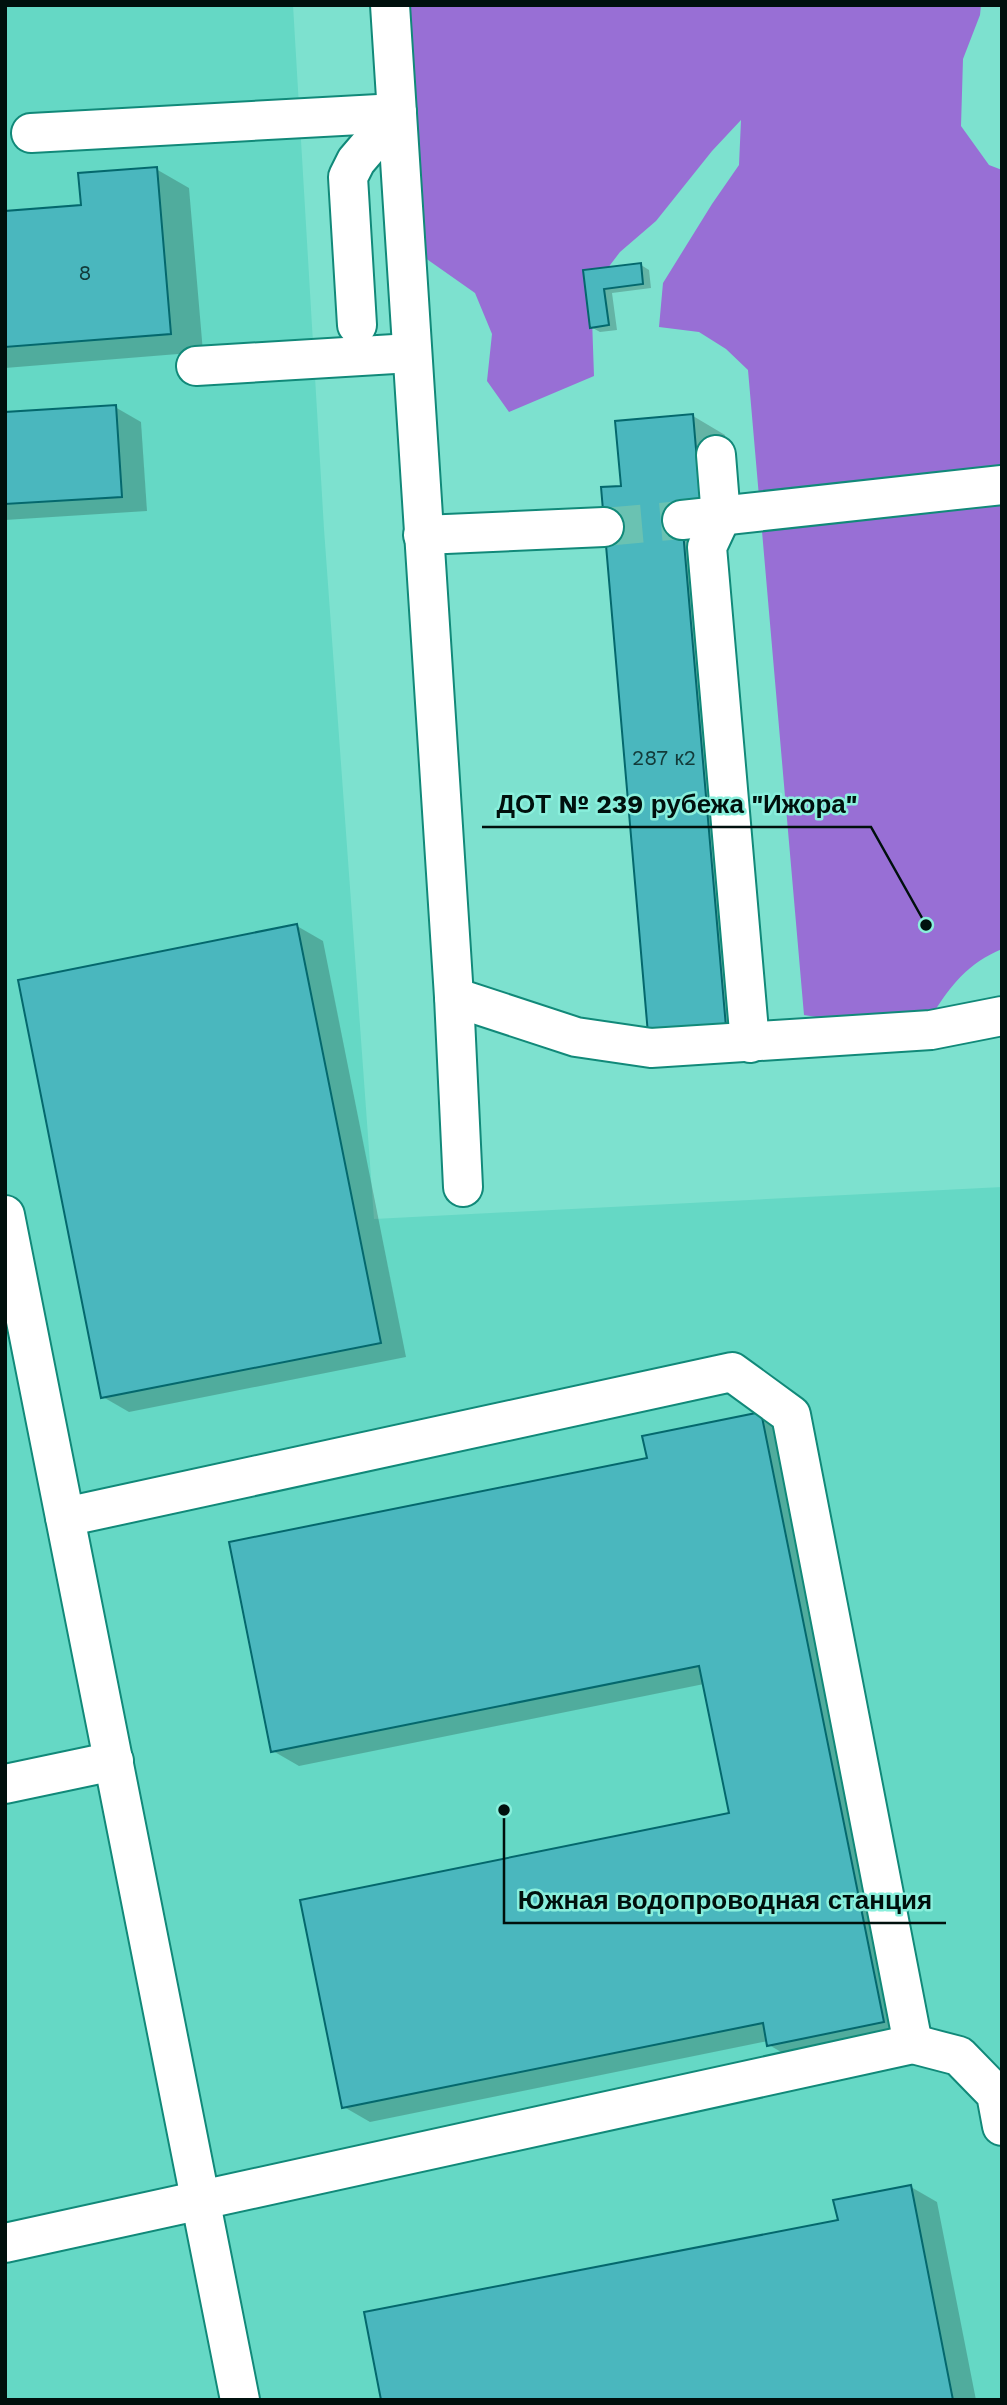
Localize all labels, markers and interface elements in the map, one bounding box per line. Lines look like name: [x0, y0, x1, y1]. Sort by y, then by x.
house number: 8: [79, 260, 91, 285]
house number: 287 к2: [632, 745, 696, 770]
callout: ДОТ № 239 рубежа "Ижора": [482, 780, 871, 827]
text: ДОТ № 239 рубежа "Ижора": [497, 789, 857, 819]
callout: Южная водопроводная станция: [504, 1876, 946, 1923]
text: Южная водопроводная станция: [518, 1885, 932, 1915]

